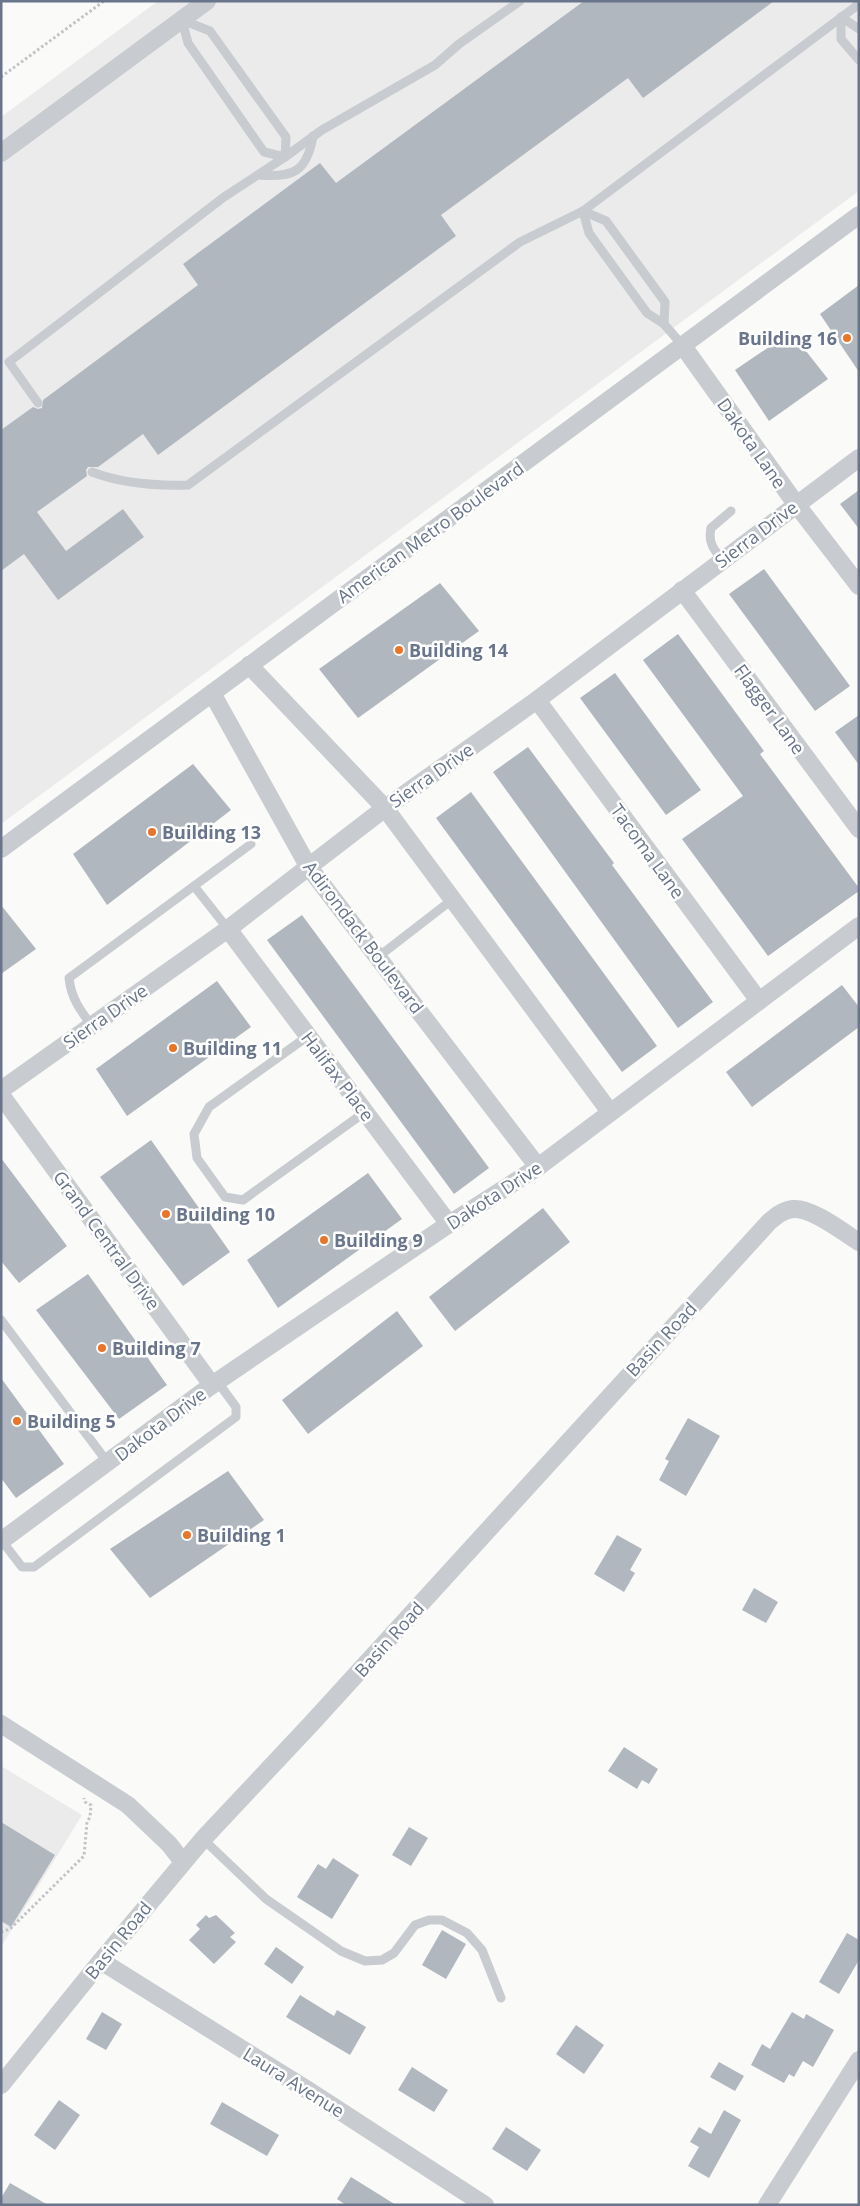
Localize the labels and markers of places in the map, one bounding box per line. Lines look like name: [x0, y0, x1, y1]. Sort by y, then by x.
place label: Building 16: [738, 326, 837, 350]
marker: Building 16: [841, 332, 853, 344]
place label: Building 14: [409, 638, 508, 662]
marker: Building 14: [393, 644, 405, 656]
place label: Building 13: [162, 820, 261, 844]
marker: Building 13: [146, 826, 158, 838]
place label: Building 11: [183, 1036, 282, 1060]
marker: Building 11: [167, 1042, 179, 1054]
place label: Building 10: [176, 1202, 275, 1226]
marker: Building 10: [160, 1208, 172, 1220]
place label: Building 9: [334, 1228, 423, 1252]
marker: Building 9: [318, 1234, 330, 1246]
place label: Building 7: [112, 1336, 201, 1360]
marker: Building 7: [96, 1342, 108, 1354]
place label: Building 5: [27, 1409, 116, 1433]
marker: Building 5: [11, 1415, 23, 1427]
place label: Building 1: [197, 1523, 286, 1547]
marker: Building 1: [181, 1529, 193, 1541]

